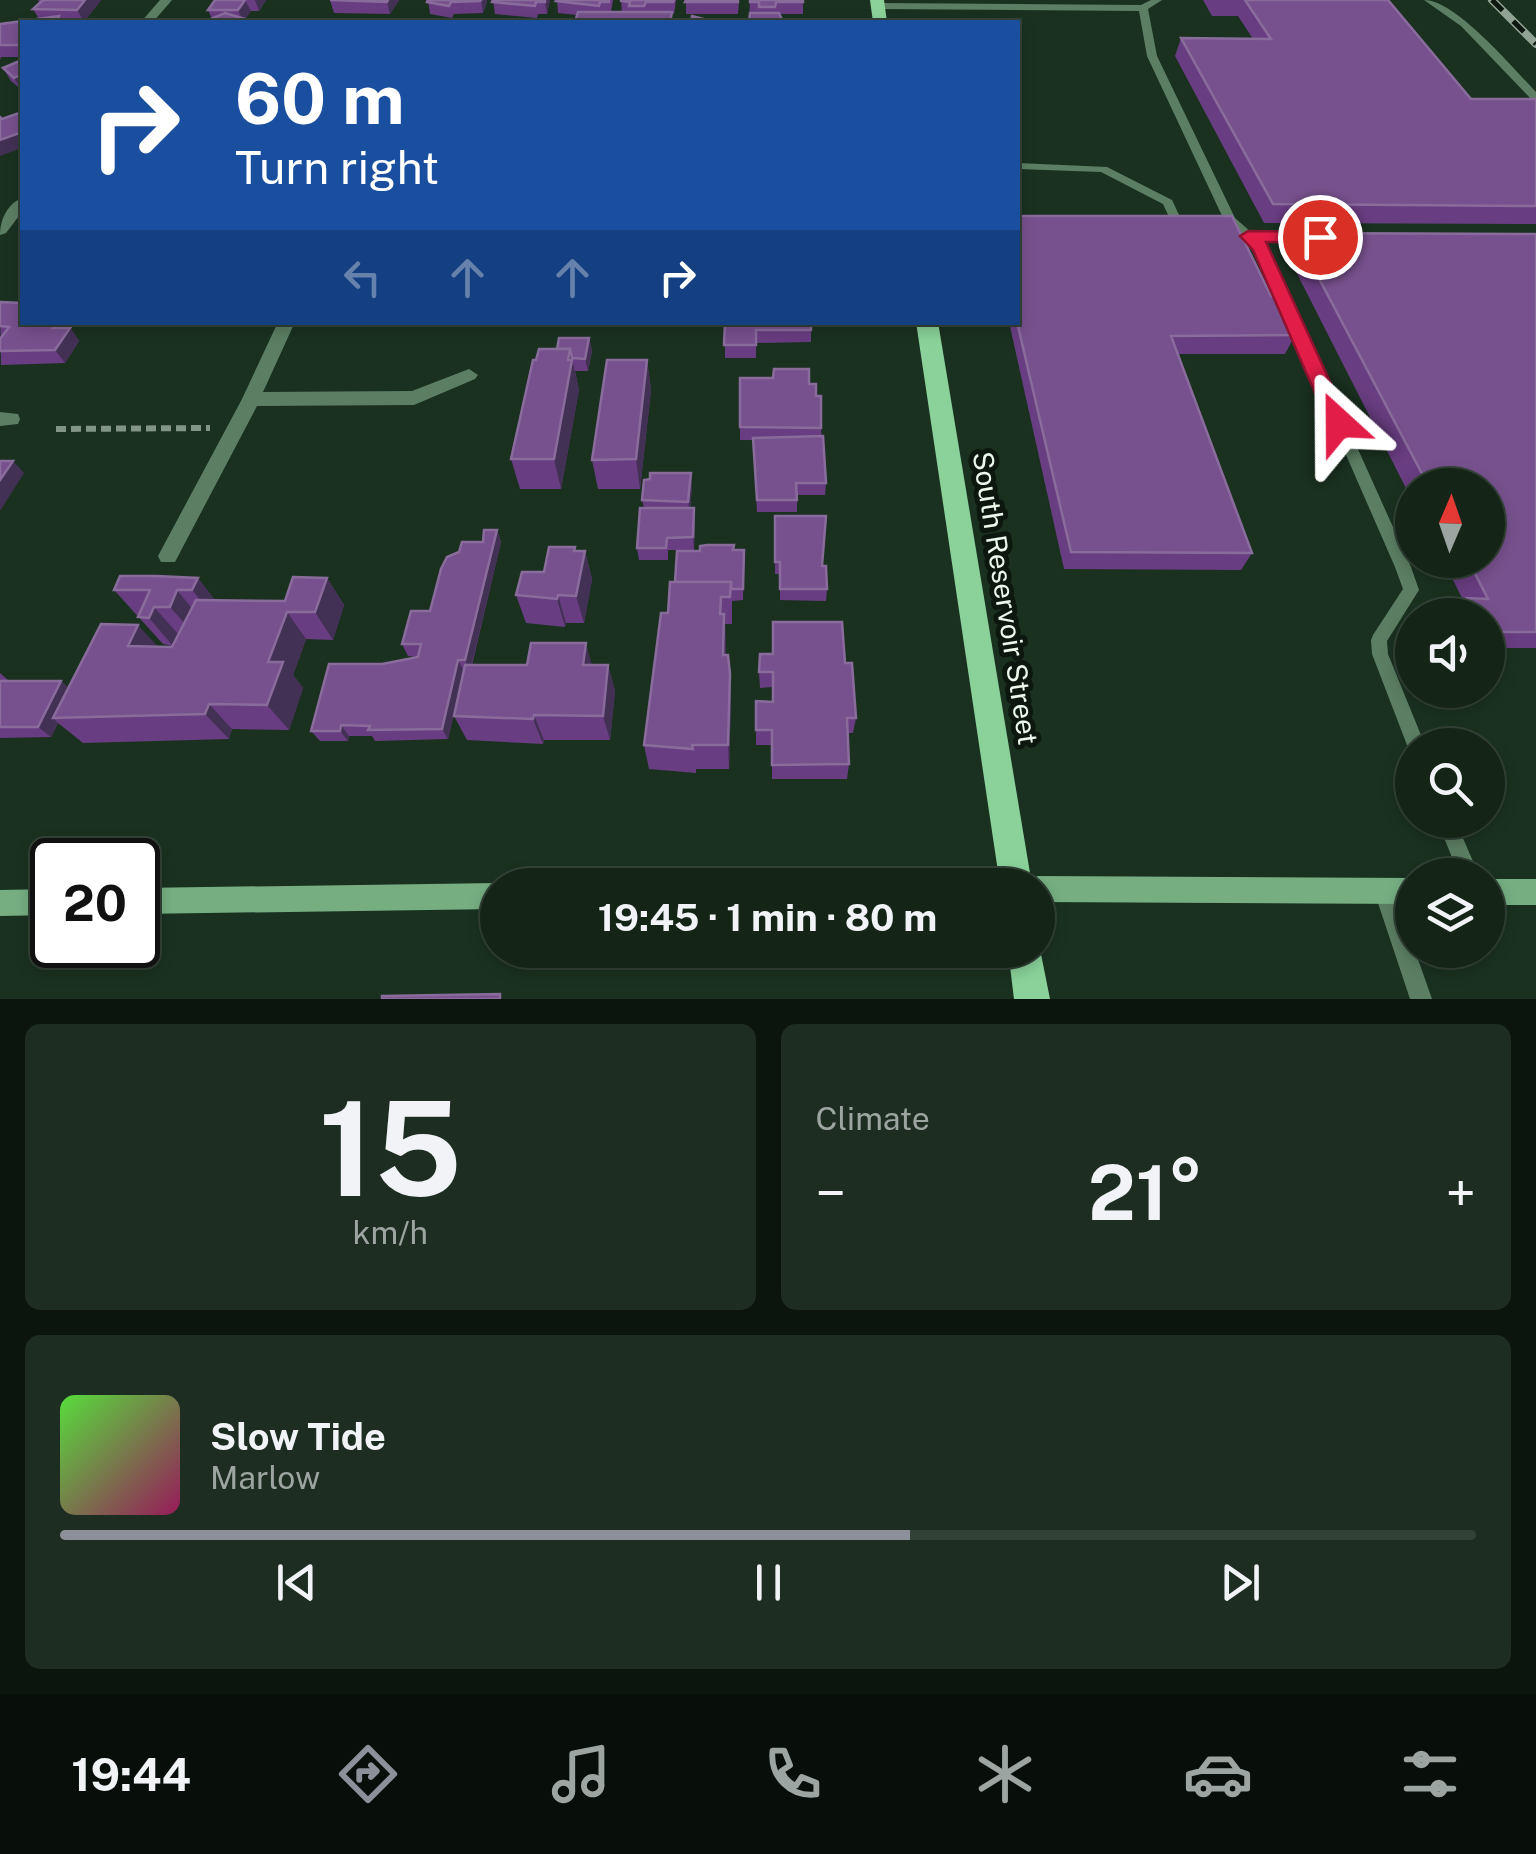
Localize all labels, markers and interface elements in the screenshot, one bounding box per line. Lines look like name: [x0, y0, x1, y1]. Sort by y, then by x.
text: 60 m: [235, 57, 405, 140]
icon: right: [70, 60, 200, 190]
text: Turn right: [235, 141, 439, 194]
pin: [1278, 195, 1363, 280]
icon: arrive: [1293, 210, 1348, 265]
icon: left: [335, 250, 390, 305]
icon: ahead: [440, 250, 495, 305]
icon: ahead: [545, 250, 600, 305]
icon: right: [650, 250, 705, 305]
position arrow: [1287, 371, 1391, 475]
street label: South Reservoir Street: [967, 449, 1045, 747]
north arrow: [1395, 468, 1505, 578]
map controls: [1395, 468, 1505, 968]
button: sound: [1395, 598, 1505, 708]
button: search: [1395, 728, 1505, 838]
speed limit sign: 20: [30, 838, 160, 968]
button: layers: [1395, 858, 1505, 968]
text: 19:45 · 1 min · 80 m: [598, 895, 937, 940]
text: 15: [319, 1073, 462, 1225]
text: Climate: [816, 1100, 930, 1137]
text: 21°: [1088, 1149, 1203, 1237]
text: −: [816, 1161, 846, 1225]
text: +: [1446, 1161, 1476, 1225]
text: km/h: [353, 1214, 428, 1251]
text: Slow Tide: [210, 1414, 386, 1459]
text: Marlow: [210, 1459, 320, 1496]
icon: previous: [269, 1555, 324, 1610]
icon: pause: [741, 1555, 796, 1610]
icon: next: [1213, 1555, 1268, 1610]
icon: directions: [333, 1739, 403, 1809]
icon: music: [546, 1739, 616, 1809]
icon: phone: [758, 1739, 828, 1809]
icon: climate: [970, 1739, 1040, 1809]
icon: car: [1183, 1739, 1253, 1809]
icon: filters: [1395, 1739, 1465, 1809]
text: 19:44: [71, 1748, 191, 1801]

